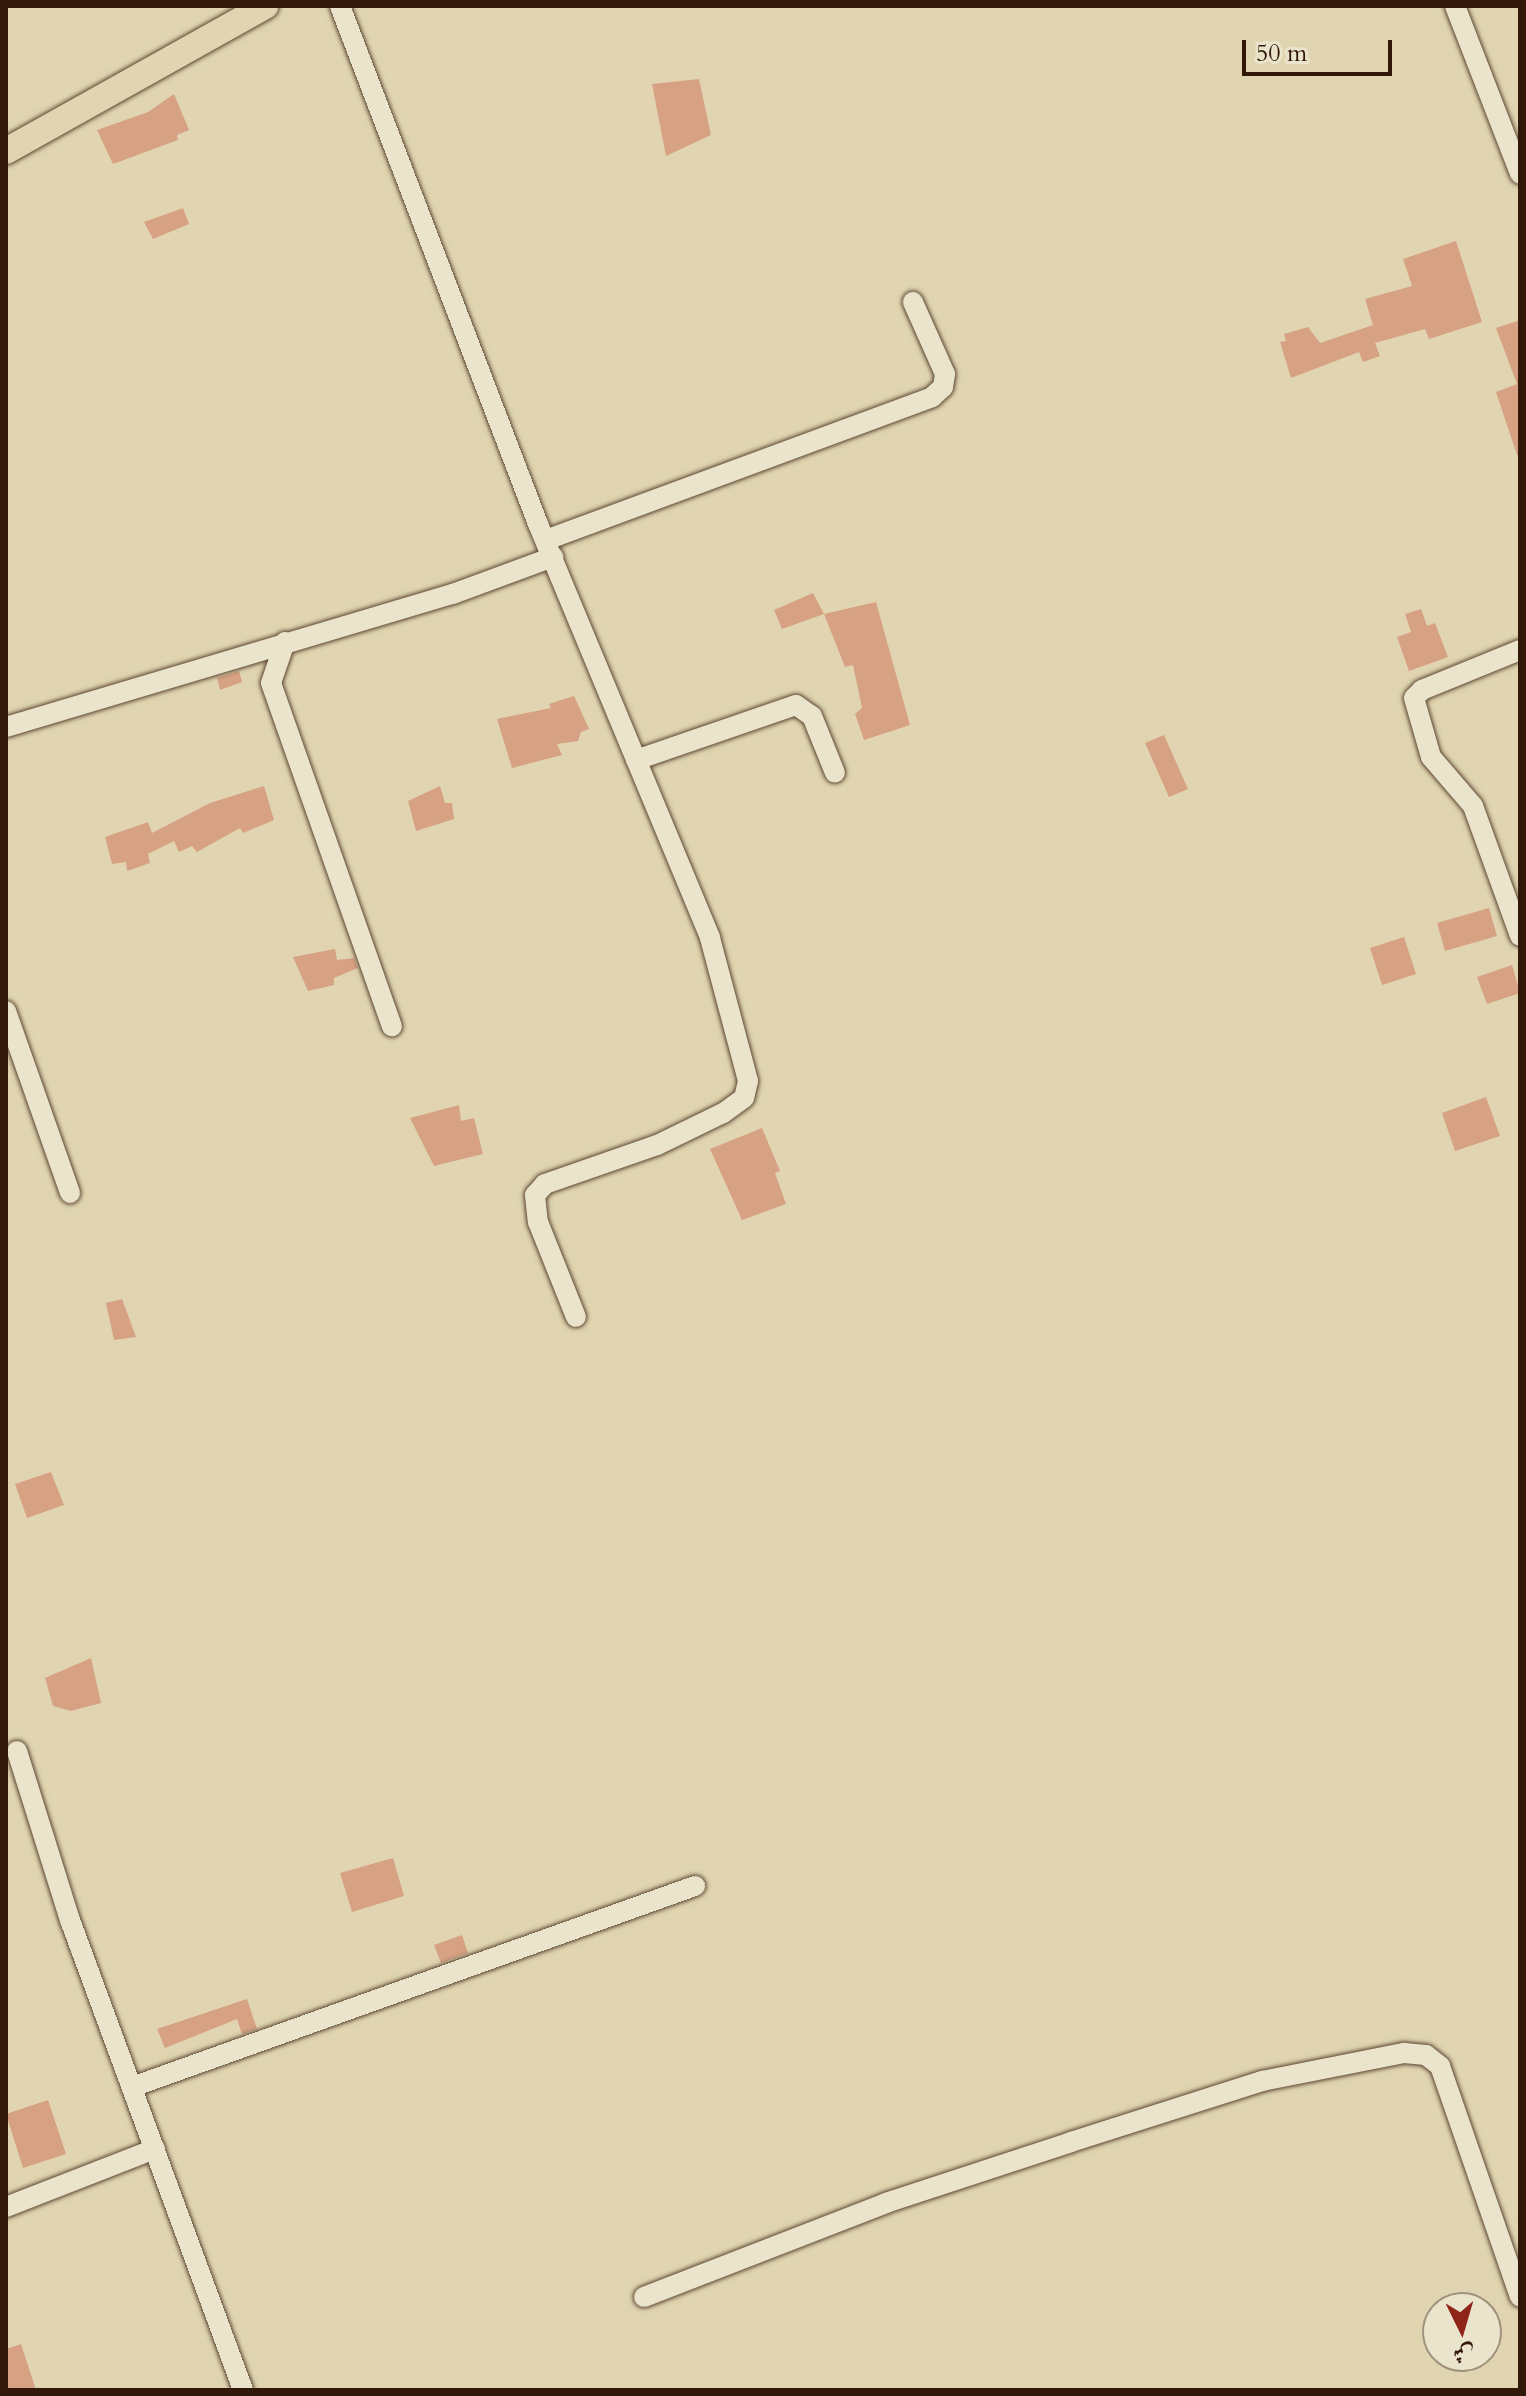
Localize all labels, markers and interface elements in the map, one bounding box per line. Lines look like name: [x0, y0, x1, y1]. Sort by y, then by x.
scale bar: [1246, 24, 1396, 74]
text: 50 m: [1256, 37, 1307, 70]
north arrow: [1422, 2292, 1502, 2372]
text: ش: [1452, 2338, 1476, 2370]

